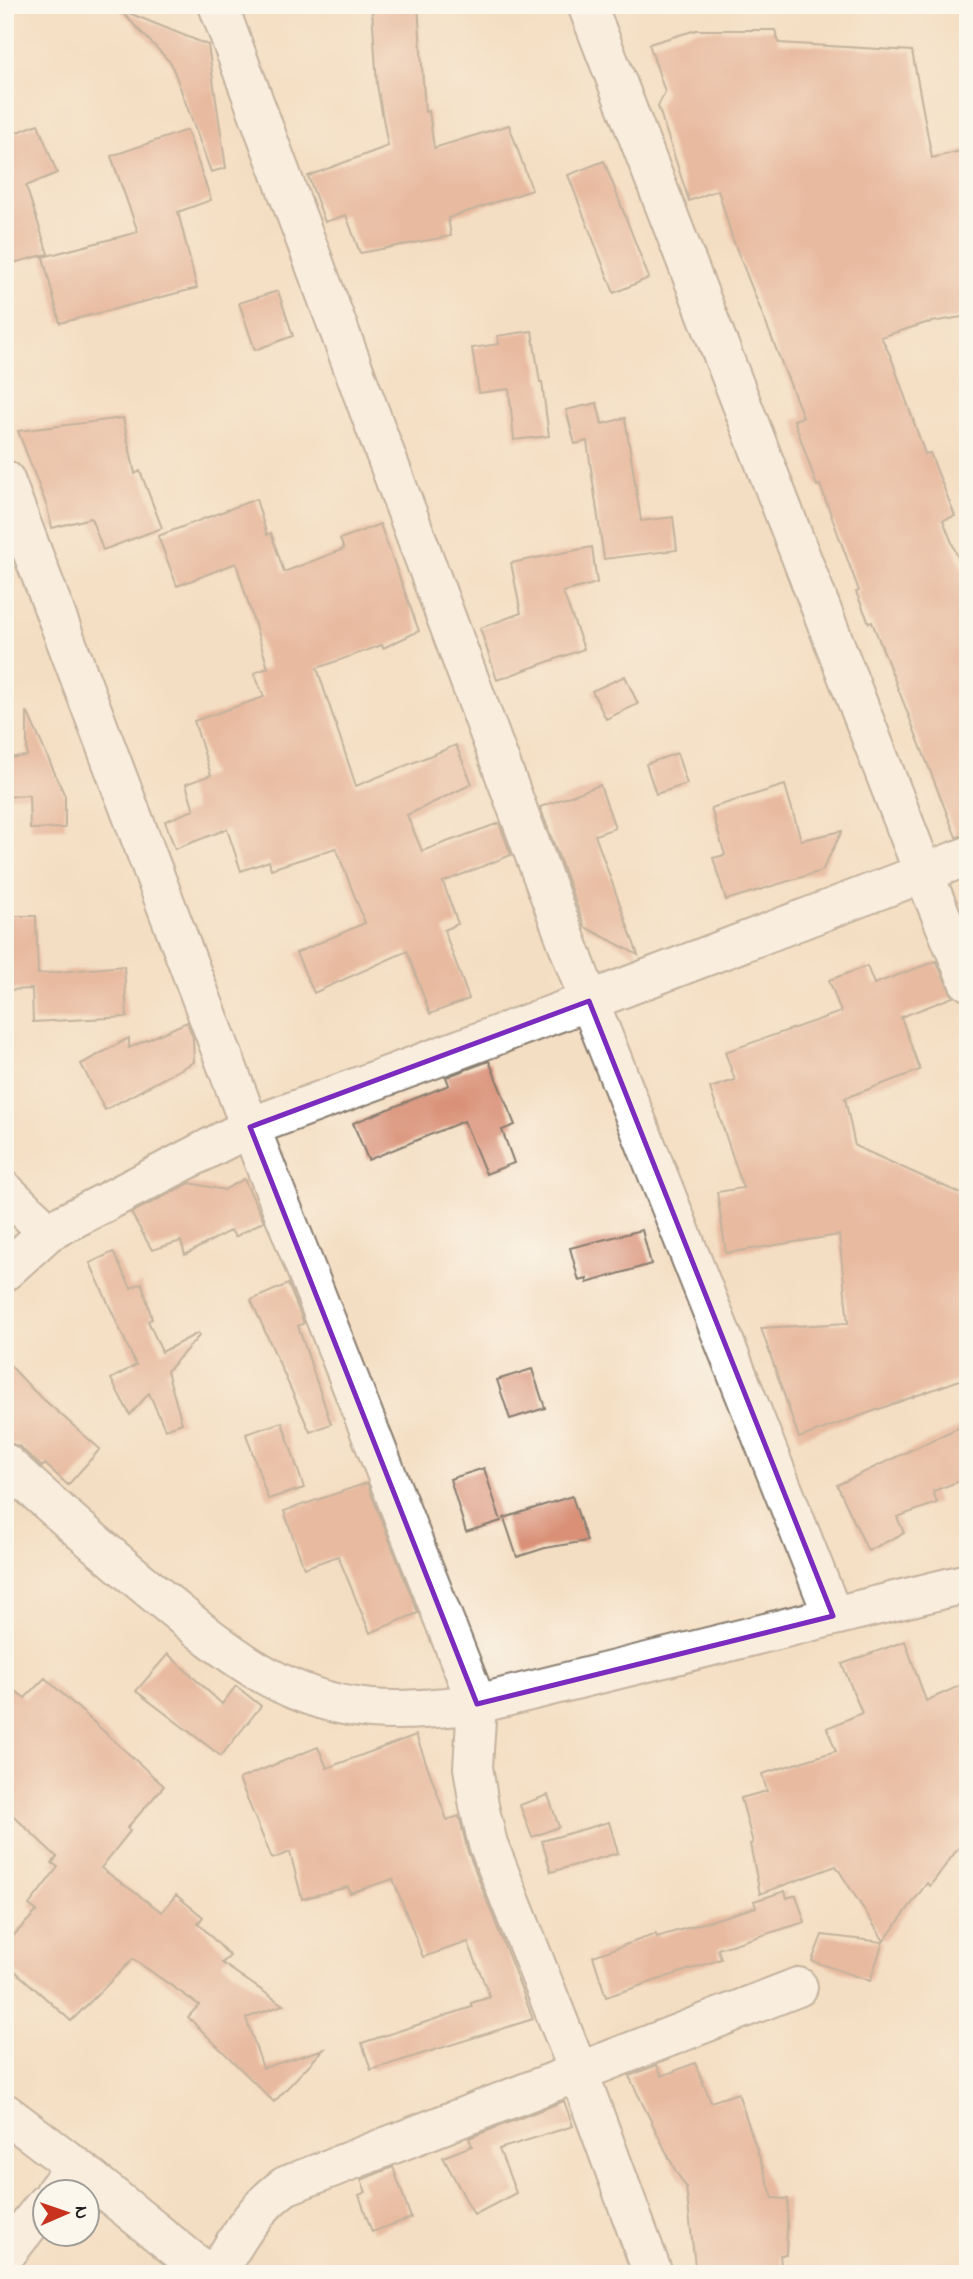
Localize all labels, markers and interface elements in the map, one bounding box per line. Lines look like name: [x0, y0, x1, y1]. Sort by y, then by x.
north arrow: [32, 2178, 102, 2248]
text: N: [67, 2206, 94, 2220]

